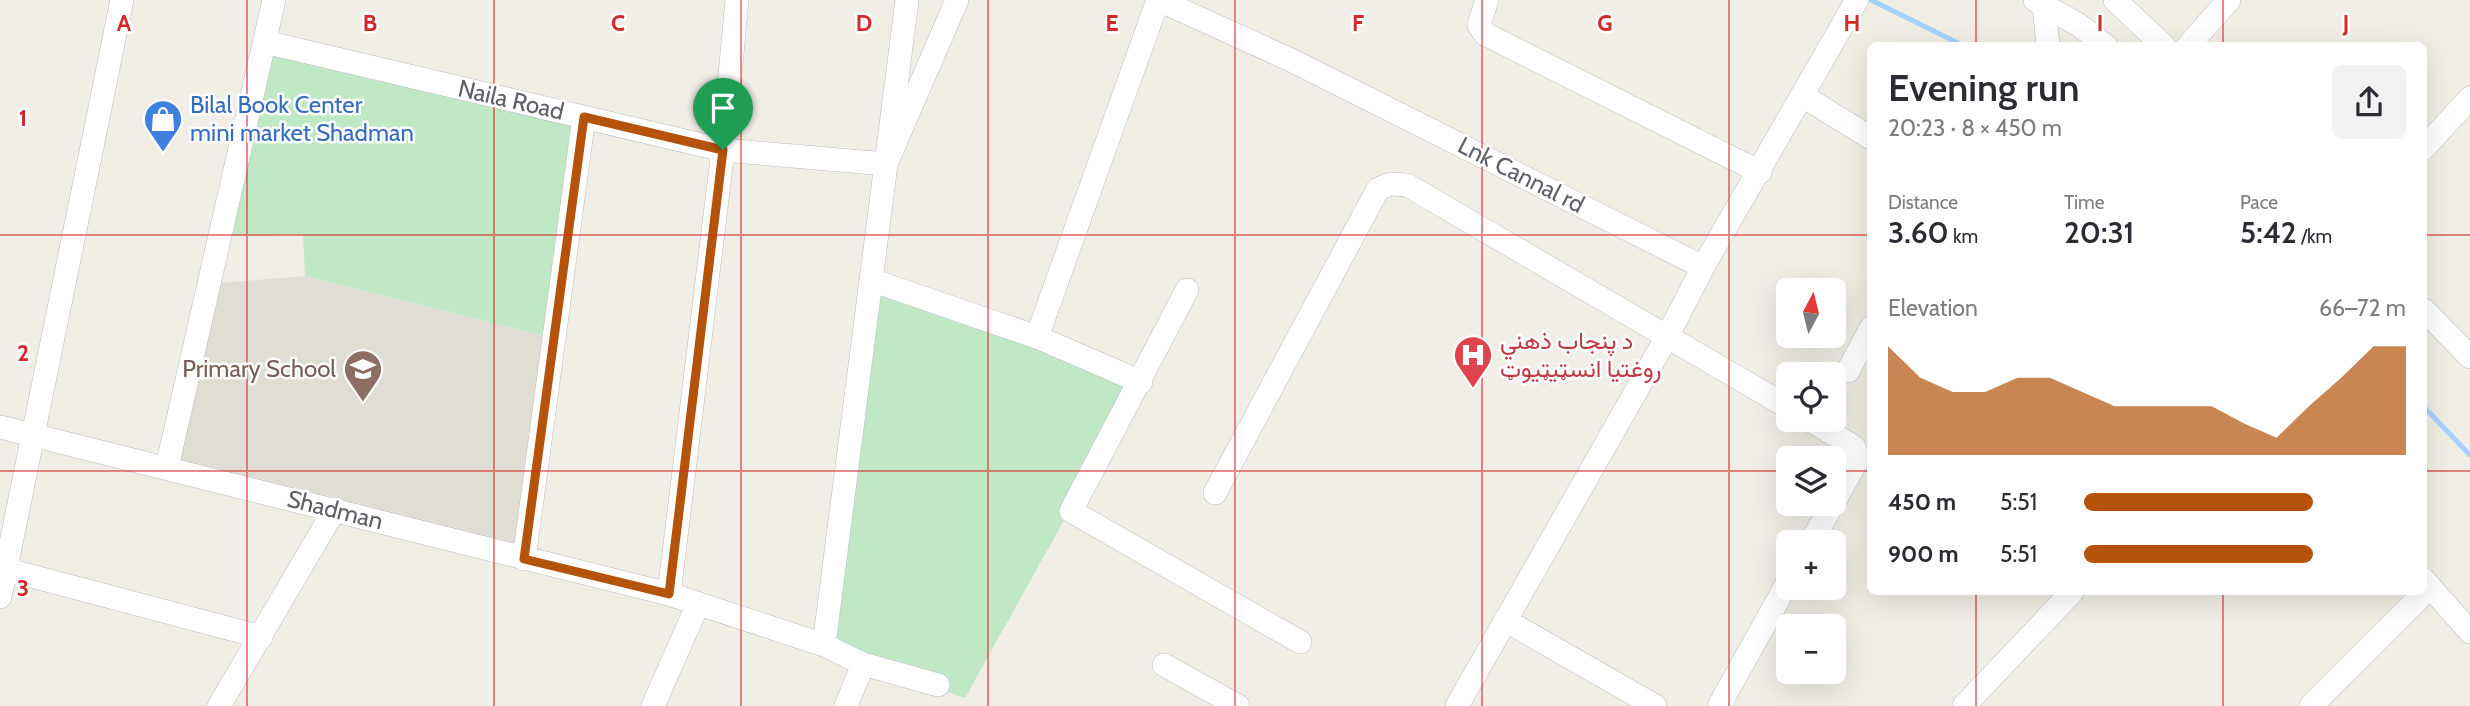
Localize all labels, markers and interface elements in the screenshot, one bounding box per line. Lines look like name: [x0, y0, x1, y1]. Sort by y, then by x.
text: A: [117, 9, 132, 37]
text: B: [363, 9, 377, 37]
text: C: [611, 9, 625, 37]
text: D: [856, 9, 872, 37]
text: E: [1105, 9, 1119, 37]
text: F: [1352, 9, 1364, 37]
text: G: [1597, 9, 1613, 37]
text: H: [1844, 9, 1860, 37]
text: I: [2097, 9, 2103, 37]
text: J: [2342, 9, 2349, 37]
text: Evening run: [1888, 64, 2080, 111]
button: share: [2332, 65, 2406, 139]
street label: Naila Road: [455, 73, 567, 126]
pin: [693, 78, 753, 150]
icon: arrive: [704, 89, 742, 127]
place label: Bilal Book Center mini market Shadman: [190, 90, 414, 147]
shop icon: Bilal Book Center mini market Shadman: [142, 98, 184, 153]
text: 1: [19, 104, 27, 132]
text: 20:23 · 8 × 450 m: [1888, 114, 2062, 142]
street label: Lnk Cannal rd: [1453, 130, 1589, 219]
text: Distance: [1888, 191, 1958, 214]
text: Time: [2064, 191, 2104, 214]
text: Pace: [2240, 191, 2278, 214]
text: 3.60: [1888, 214, 1949, 251]
text: 20:31: [2064, 214, 2134, 251]
text: 5:42: [2240, 214, 2297, 251]
text: km: [1949, 225, 1978, 248]
text: /km: [2297, 225, 2332, 248]
north arrow: [1776, 278, 1846, 348]
map controls: [1776, 278, 1846, 684]
text: Elevation: [1888, 294, 1978, 322]
text: 66–72 m: [2319, 294, 2406, 322]
place label: د پنجاب ذهني روغتیا انسټیټیوټ: [1500, 326, 1661, 384]
hospital icon: د پنجاب ذهني روغتیا انسټیټیوټ: [1452, 334, 1494, 389]
text: 2: [17, 339, 29, 367]
school or university icon: Primary School: [342, 348, 384, 403]
place label: Primary School: [182, 354, 336, 383]
button: locate: [1776, 362, 1846, 432]
button: layers: [1776, 446, 1846, 516]
street label: Shadman: [284, 484, 386, 535]
text: 450 m: [1888, 488, 1956, 516]
text: 5:51: [2000, 488, 2037, 516]
button: +: [1776, 530, 1846, 600]
text: 900 m: [1888, 540, 1959, 568]
text: 5:51: [2000, 540, 2037, 568]
text: 3: [17, 574, 29, 602]
button: −: [1776, 614, 1846, 684]

